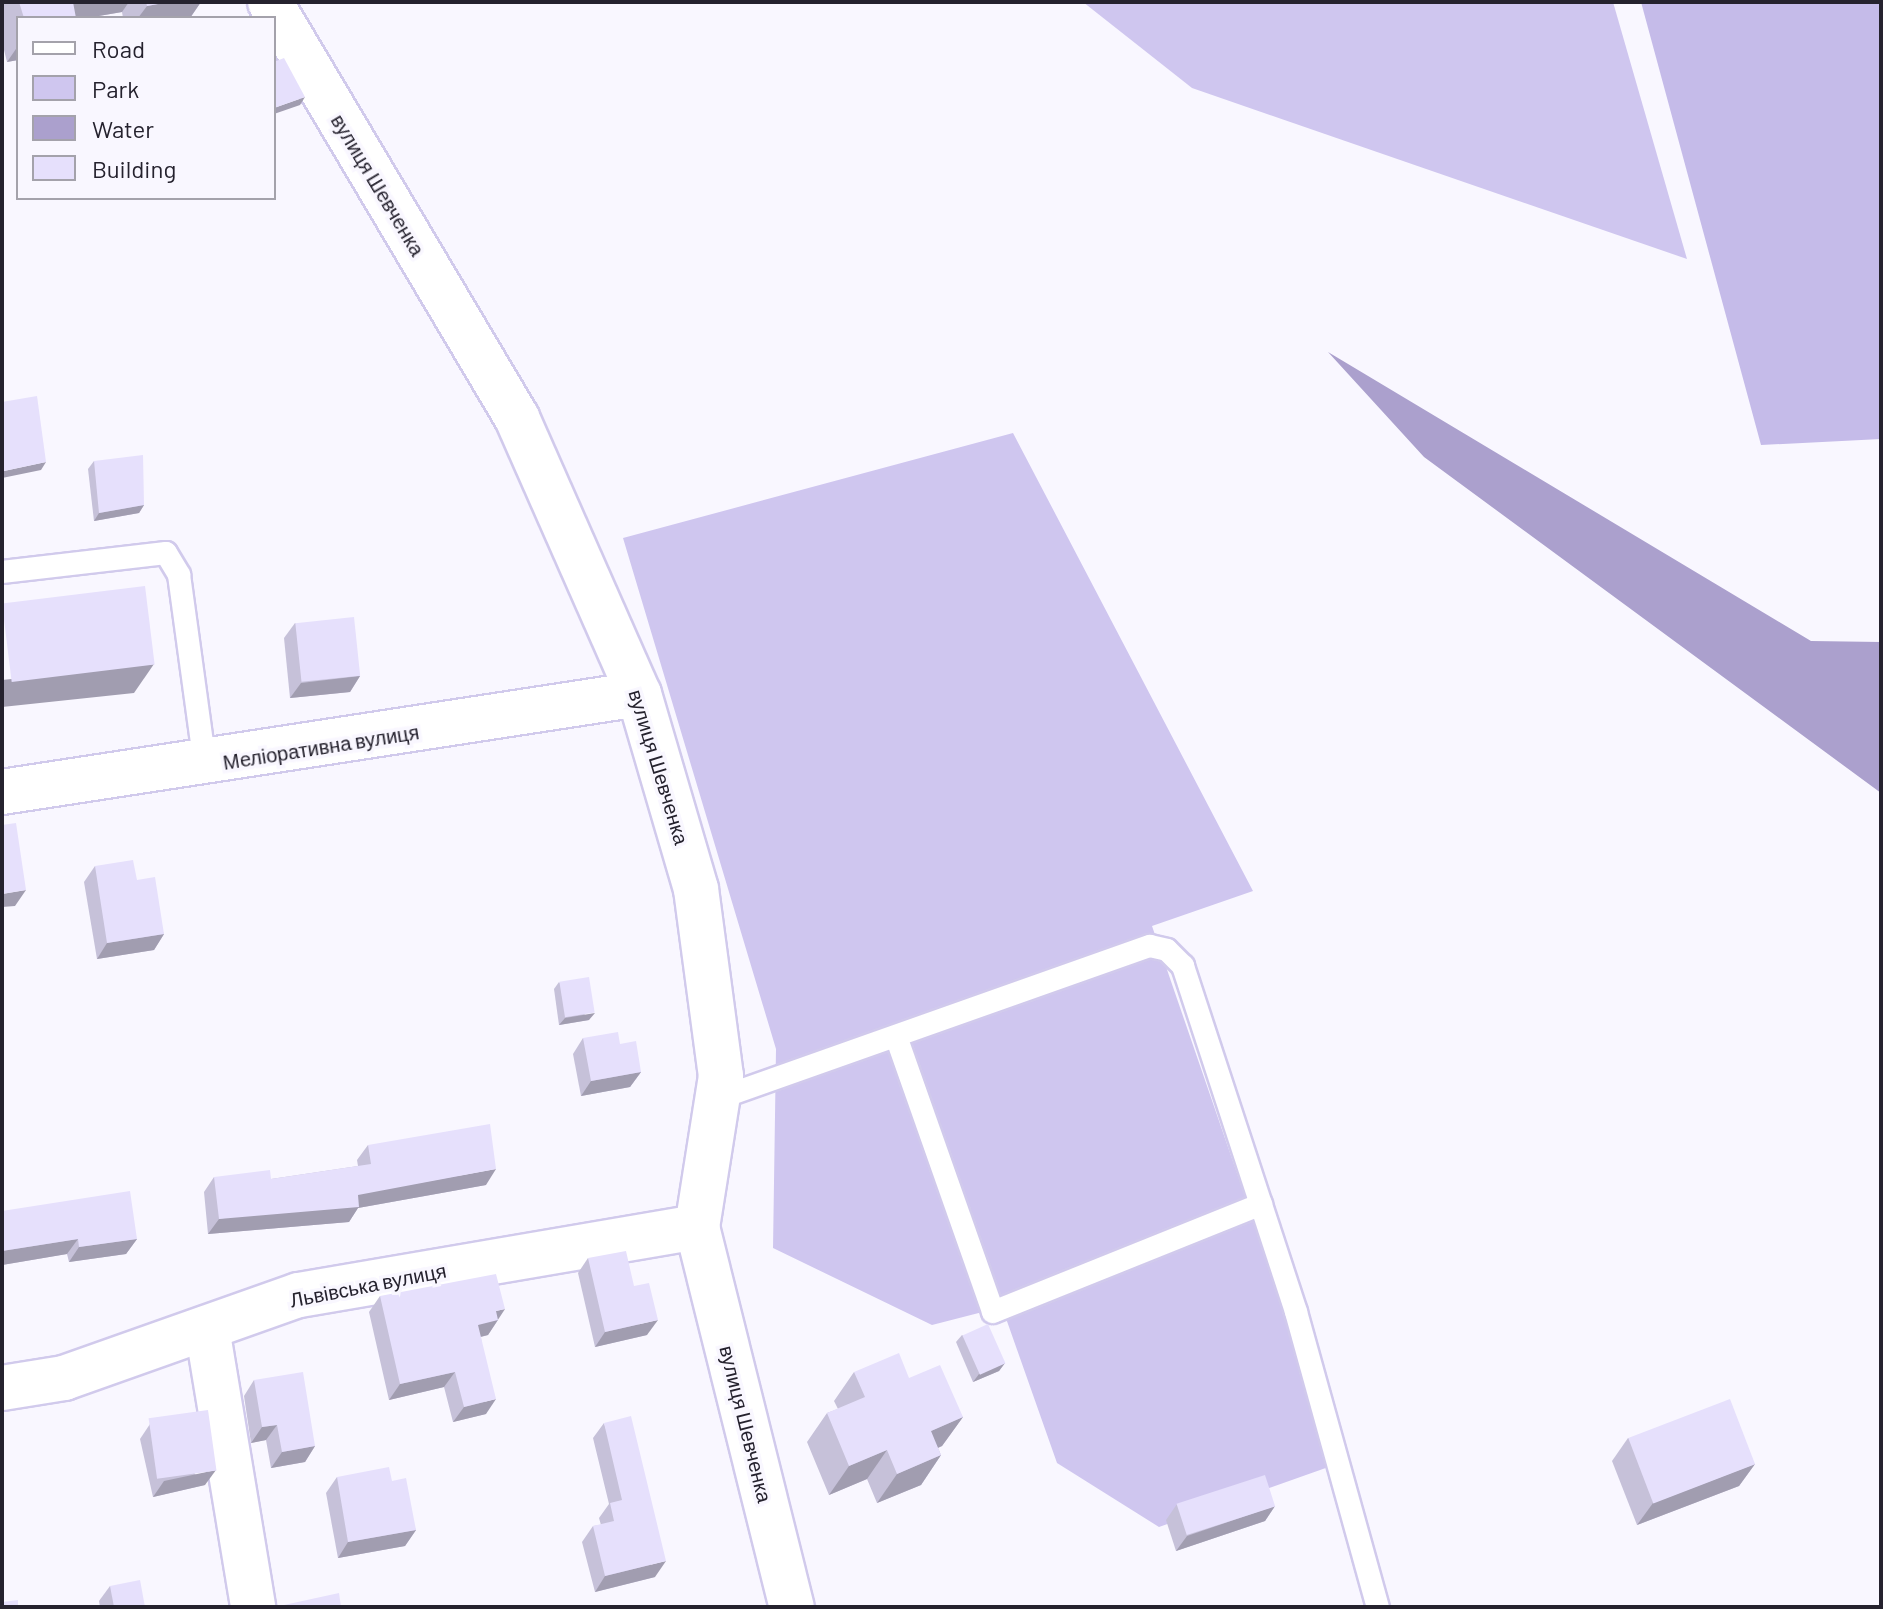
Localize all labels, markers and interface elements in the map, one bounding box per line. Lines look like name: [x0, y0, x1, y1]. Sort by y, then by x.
legend: [16, 16, 276, 200]
text: Road: [92, 34, 145, 63]
text: Park: [92, 74, 139, 103]
street label: вулиця Шевченка: [326, 110, 430, 260]
text: Water: [92, 114, 154, 143]
text: Building: [92, 154, 176, 183]
street label: вулиця Шевченка: [624, 687, 694, 847]
street label: Меліоративна вулиця: [221, 720, 421, 774]
street label: Львівська вулиця: [288, 1258, 448, 1312]
street label: вулиця Шевченка: [715, 1343, 777, 1505]

